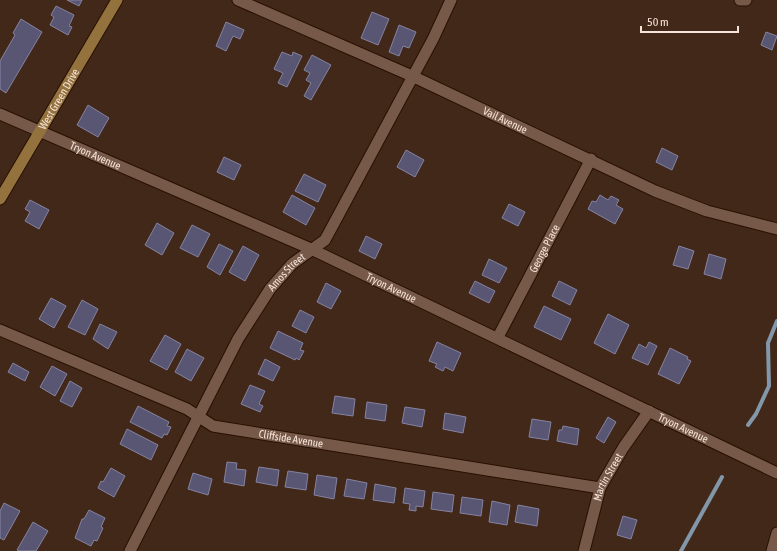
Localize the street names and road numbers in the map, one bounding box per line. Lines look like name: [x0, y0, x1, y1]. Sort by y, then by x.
street label: West Green Drive: [36, 66, 81, 132]
street label: Vail Avenue: [481, 104, 529, 136]
street label: Tryon Avenue: [68, 139, 123, 172]
street label: George Place: [527, 222, 562, 274]
street label: Amos Street: [265, 251, 307, 293]
street label: Tryon Avenue: [364, 270, 418, 305]
street label: Tryon Avenue: [656, 411, 710, 445]
street label: Cliffside Avenue: [258, 427, 324, 450]
street label: Martin Street: [591, 451, 625, 502]

